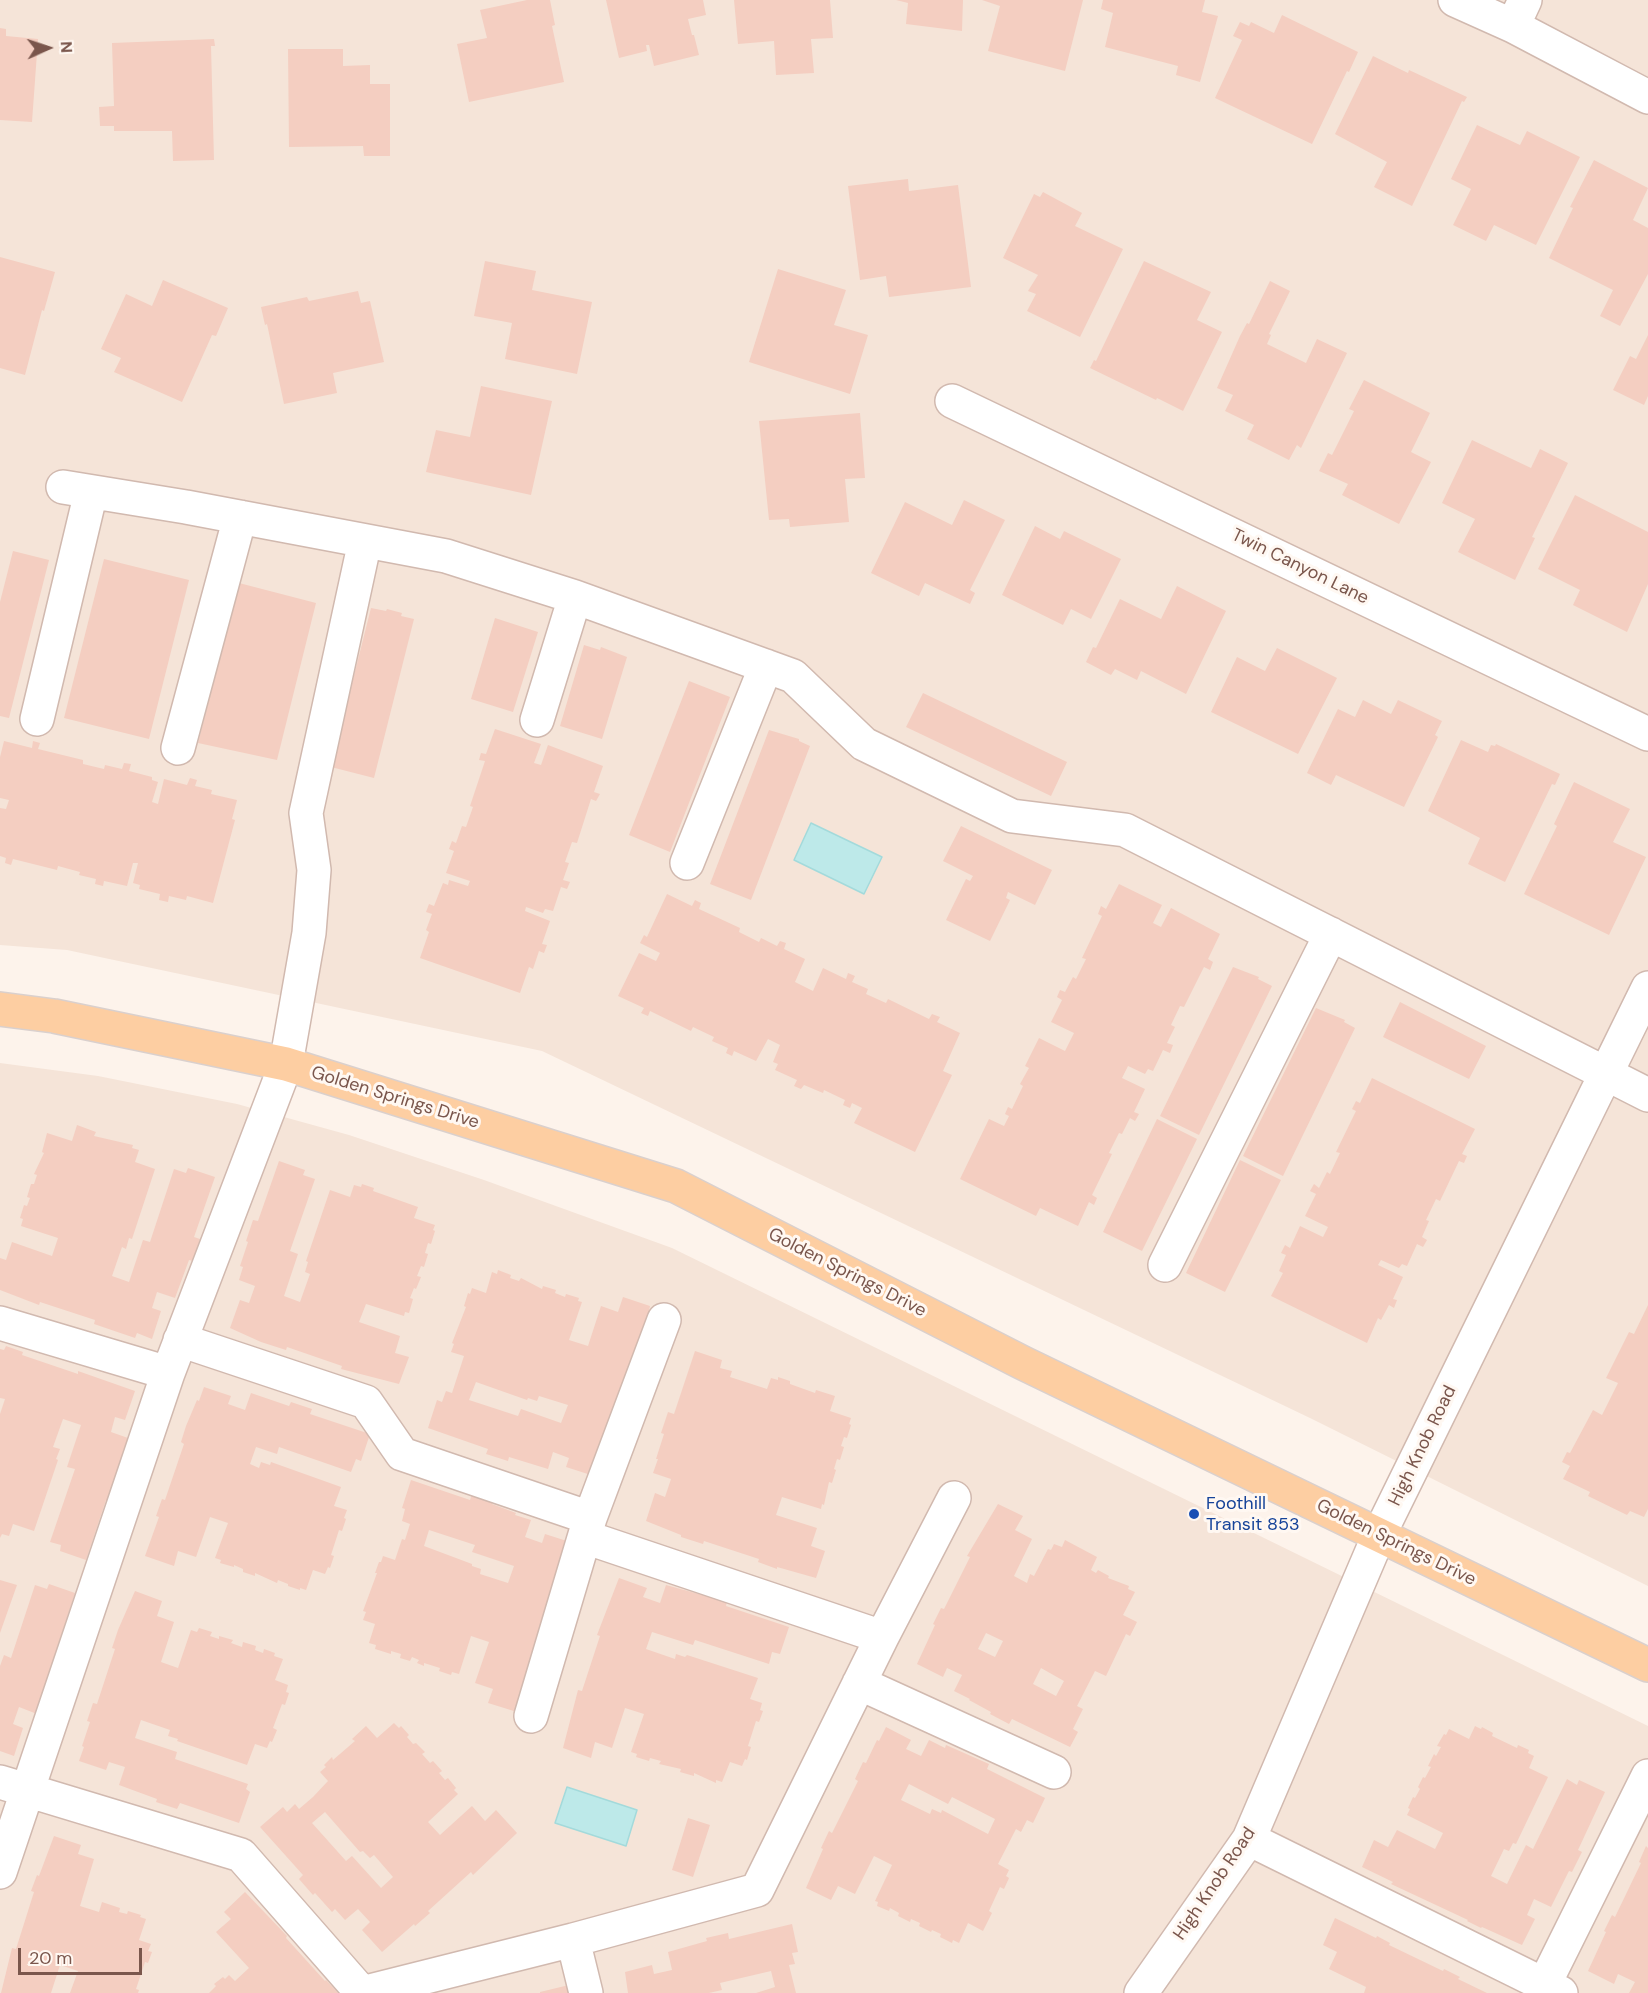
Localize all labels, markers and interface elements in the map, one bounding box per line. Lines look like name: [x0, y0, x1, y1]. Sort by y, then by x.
north arrow: [18, 18, 78, 78]
text: N: [56, 41, 77, 53]
street label: Twin Canyon Lane: [1228, 524, 1372, 610]
street label: Golden Springs Drive: [308, 1062, 482, 1134]
street label: Golden Springs Drive: [764, 1224, 930, 1322]
street label: High Knob Road: [1385, 1382, 1461, 1510]
place label: Foothill Transit 853: [1206, 1493, 1300, 1536]
street label: Golden Springs Drive: [1313, 1495, 1479, 1591]
marker: Foothill Transit 853: [1187, 1507, 1201, 1521]
street label: High Knob Road: [1169, 1824, 1261, 1944]
scale bar: [21, 1936, 146, 1974]
text: 20 m: [29, 1946, 72, 1970]

